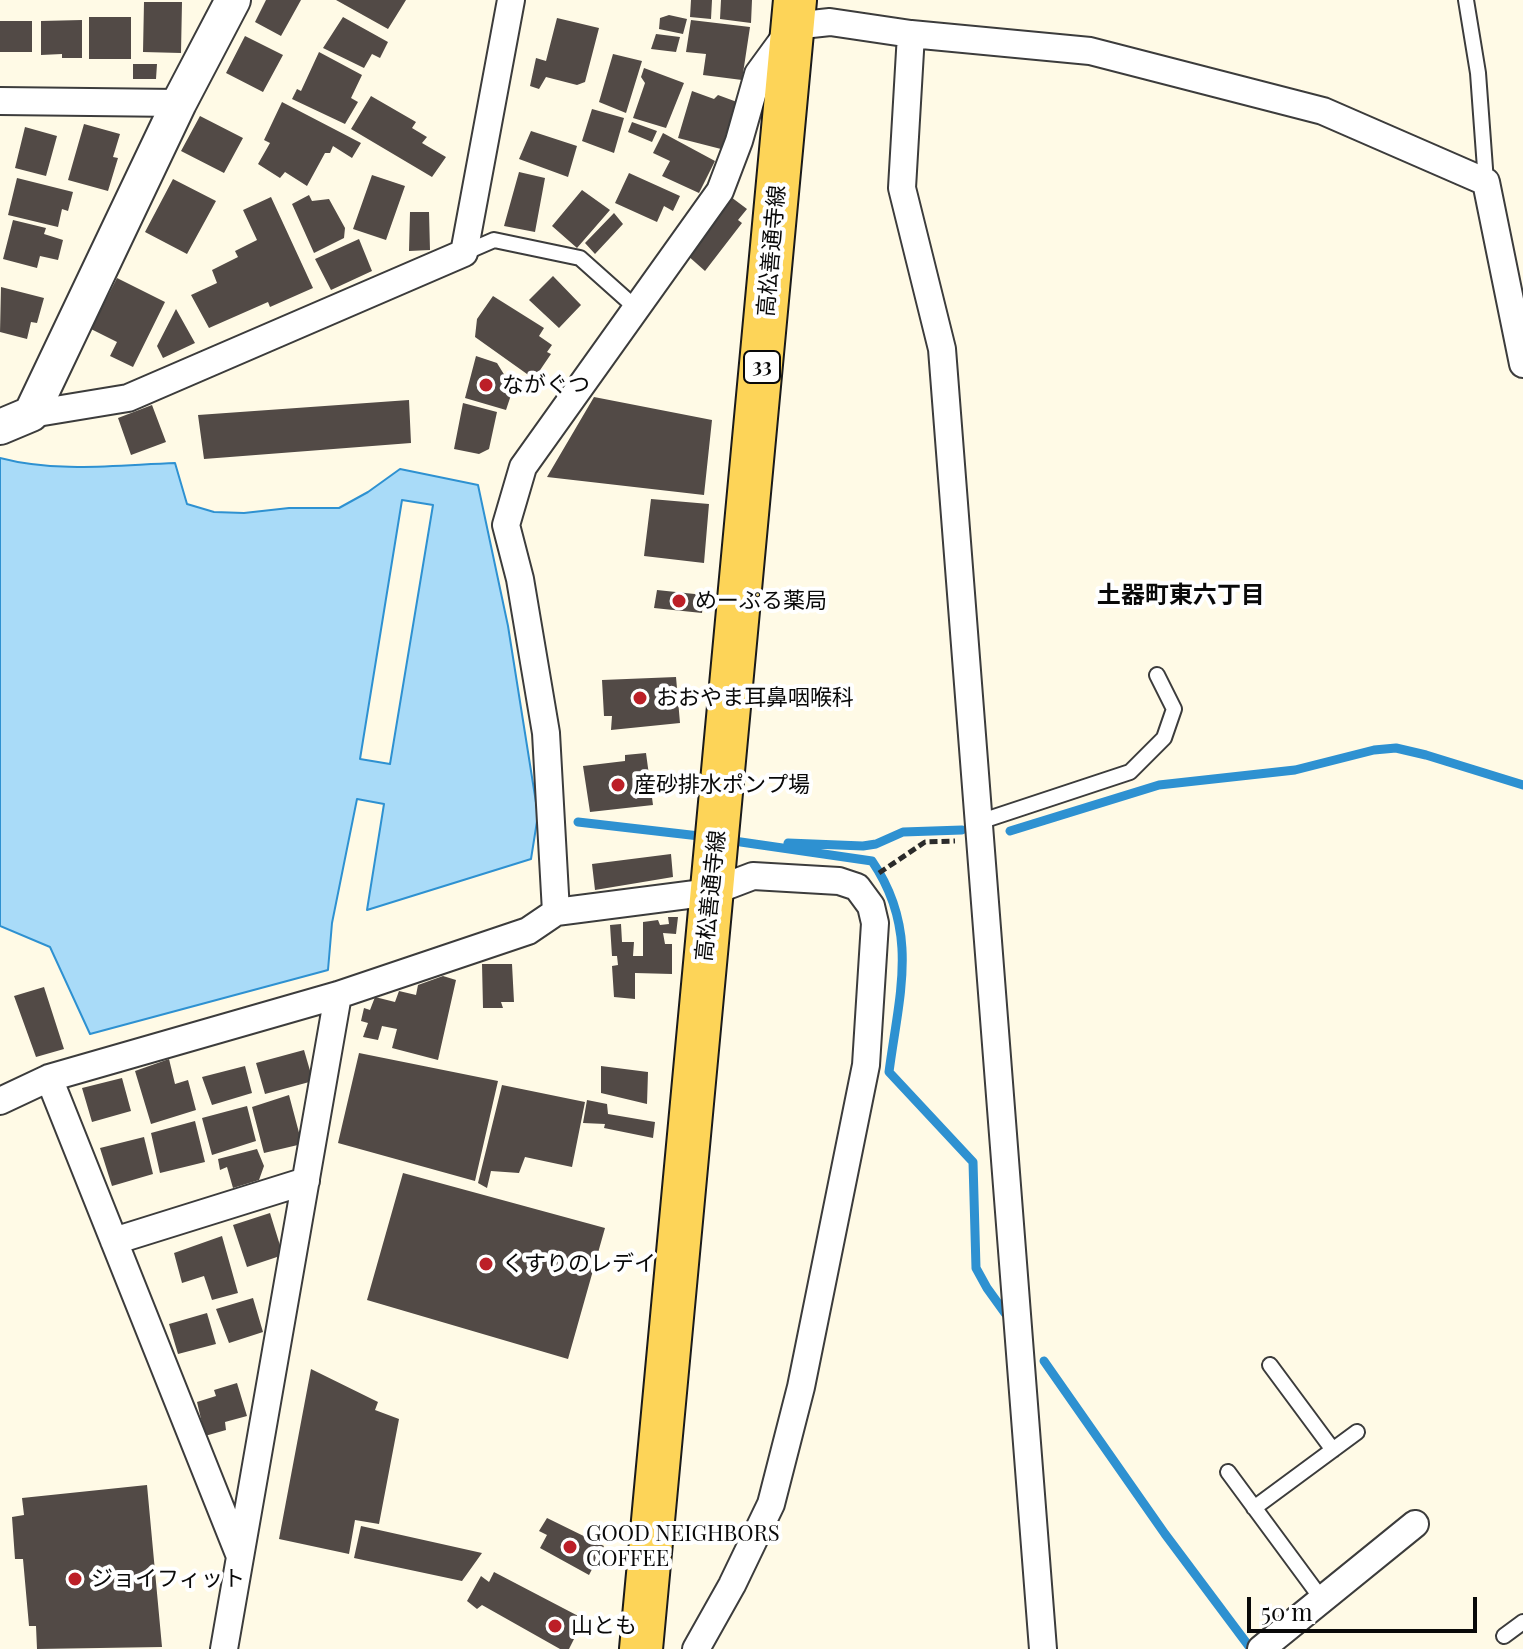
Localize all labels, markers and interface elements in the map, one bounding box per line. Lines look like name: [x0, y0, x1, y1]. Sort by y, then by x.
street label: 高松善通寺線: [753, 184, 791, 318]
road number: 33: [744, 351, 780, 383]
place label: ながぐつ: [502, 372, 590, 398]
marker: ながぐつ: [477, 376, 495, 394]
district label: 土器町東六丁目: [1097, 582, 1265, 610]
place label: めーぷる薬局: [695, 588, 827, 614]
marker: めーぷる薬局: [670, 592, 688, 610]
place label: おおやま耳鼻咽喉科: [656, 685, 854, 711]
marker: おおやま耳鼻咽喉科: [631, 689, 649, 707]
place label: 産砂排水ポンプ場: [634, 772, 810, 798]
marker: 産砂排水ポンプ場: [609, 776, 627, 794]
street label: 高松善通寺線: [691, 829, 731, 963]
place label: くすりのレデイ: [502, 1251, 656, 1277]
marker: くすりのレデイ: [477, 1255, 495, 1273]
place label: GOOD NEIGHBORS COFFEE: [586, 1521, 780, 1572]
marker: GOOD NEIGHBORS COFFEE: [561, 1538, 579, 1556]
place label: ジョイフィット: [91, 1566, 245, 1592]
marker: ジョイフィット: [66, 1570, 84, 1588]
scale bar: [1251, 1581, 1481, 1631]
text: 50 m: [1261, 1595, 1313, 1627]
place label: 山とも: [571, 1613, 637, 1639]
marker: 山とも: [546, 1617, 564, 1635]

